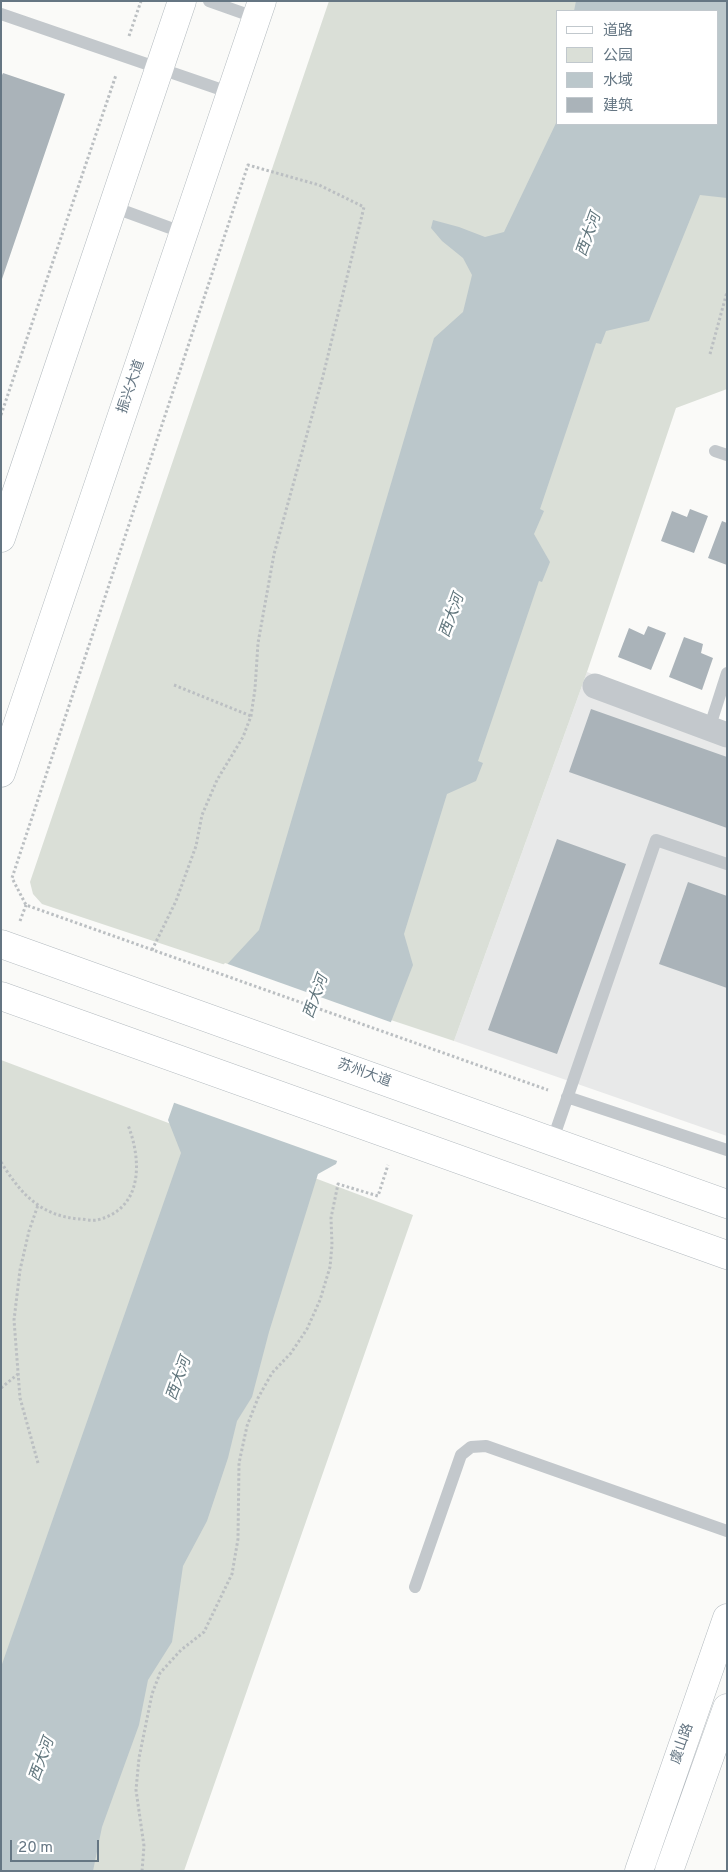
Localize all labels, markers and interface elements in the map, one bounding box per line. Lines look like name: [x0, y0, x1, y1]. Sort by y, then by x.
legend: [556, 10, 718, 125]
text: 道路: [603, 22, 633, 41]
text: 公园: [603, 47, 633, 66]
text: 水域: [603, 72, 633, 91]
text: 建筑: [603, 97, 633, 116]
water label: 西大河: [574, 211, 606, 259]
street label: 振兴大道: [115, 358, 149, 416]
water label: 西大河: [437, 592, 469, 640]
water label: 西大河: [301, 973, 333, 1021]
street label: 苏州大道: [335, 1057, 393, 1091]
water label: 西大河: [164, 1355, 196, 1403]
street label: 虞山路: [668, 1721, 698, 1767]
water label: 西大河: [27, 1736, 59, 1784]
scale bar: [12, 1830, 101, 1862]
text: 20 m: [18, 1839, 53, 1858]

